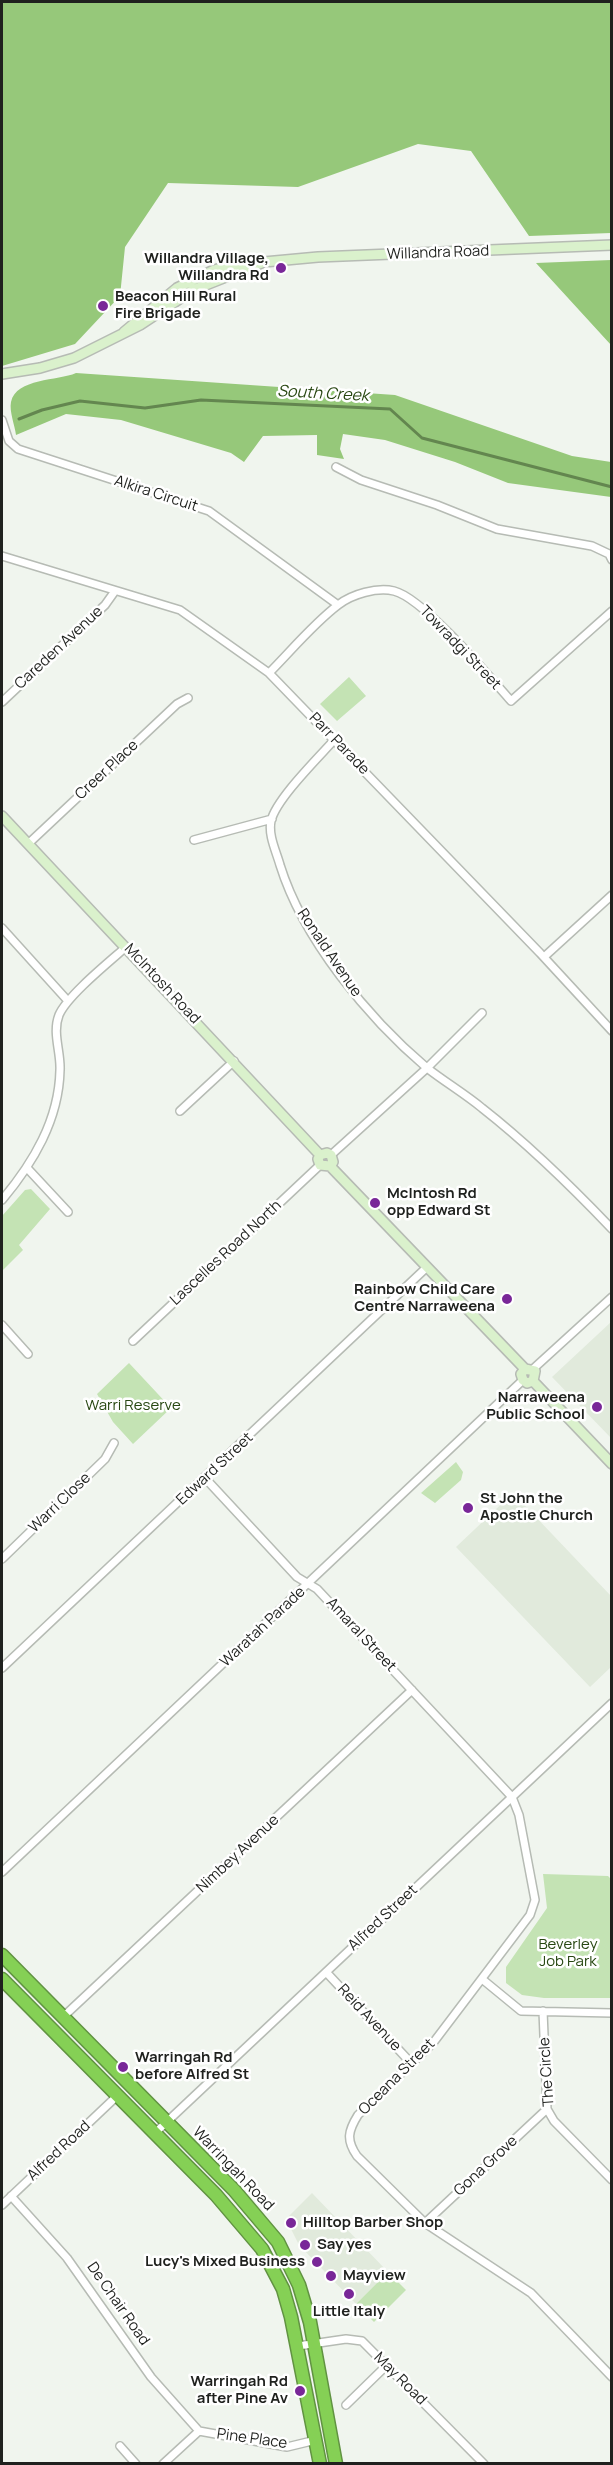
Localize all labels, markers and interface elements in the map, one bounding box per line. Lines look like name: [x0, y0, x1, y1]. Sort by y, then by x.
street label: Willandra Road: [387, 242, 489, 264]
place label: Willandra Village, Willandra Rd: [144, 250, 269, 285]
marker: Willandra Village, Willandra Rd: [274, 261, 288, 275]
place label: Beacon Hill Rural Fire Brigade: [115, 288, 236, 323]
marker: Beacon Hill Rural Fire Brigade: [96, 299, 110, 313]
water label: South Creek: [277, 382, 369, 406]
street label: Alkira Circuit: [112, 472, 200, 516]
street label: Towradgi Street: [415, 602, 505, 694]
street label: Careden Avenue: [11, 603, 107, 693]
street label: Parr Parade: [305, 709, 373, 779]
street label: Creer Place: [72, 736, 142, 804]
street label: Ronald Avenue: [293, 906, 365, 1000]
street label: McIntosh Road: [120, 940, 204, 1028]
place label: McIntosh Rd opp Edward St: [387, 1185, 490, 1220]
marker: McIntosh Rd opp Edward St: [368, 1196, 382, 1210]
street label: Lascelles Road North: [167, 1197, 285, 1309]
place label: Rainbow Child Care Centre Narraweena: [354, 1281, 495, 1316]
marker: Rainbow Child Care Centre Narraweena: [500, 1292, 514, 1306]
place label: Narraweena Public School: [486, 1389, 585, 1424]
park label: Warri Reserve: [85, 1397, 181, 1415]
marker: Narraweena Public School: [590, 1400, 604, 1414]
street label: Edward Street: [173, 1429, 257, 1509]
street label: Warri Close: [25, 1469, 95, 1537]
place label: St John the Apostle Church: [480, 1490, 593, 1525]
marker: St John the Apostle Church: [461, 1501, 475, 1515]
street label: Waratah Parade: [217, 1583, 309, 1671]
street label: Amaral Street: [322, 1594, 400, 1676]
street label: Nimbey Avenue: [193, 1811, 283, 1897]
street label: Alfred Street: [345, 1881, 421, 1955]
park label: Beverley Job Park: [538, 1936, 598, 1971]
street label: Reid Avenue: [333, 1981, 405, 2055]
street label: Oceana Street: [355, 2035, 439, 2119]
street label: The Circle: [536, 2037, 558, 2107]
place label: Warringah Rd before Alfred St: [135, 2049, 249, 2084]
marker: Warringah Rd before Alfred St: [116, 2060, 130, 2074]
street label: Alfred Road: [24, 2117, 94, 2185]
street label: Warringah Road: [188, 2123, 278, 2215]
street label: Gona Grove: [451, 2132, 521, 2200]
place label: Hilltop Barber Shop: [303, 2214, 443, 2232]
marker: Hilltop Barber Shop: [284, 2216, 298, 2230]
place label: Say yes: [317, 2236, 372, 2254]
marker: Say yes: [298, 2238, 312, 2252]
place label: Lucy's Mixed Business: [145, 2253, 305, 2271]
marker: Lucy's Mixed Business: [310, 2255, 324, 2269]
street label: De Chair Road: [83, 2259, 153, 2349]
place label: Mayview: [343, 2267, 406, 2285]
marker: Mayview: [324, 2269, 338, 2283]
marker: Little Italy: [342, 2287, 356, 2301]
place label: Little Italy: [313, 2303, 385, 2321]
street label: May Road: [370, 2349, 430, 2409]
place label: Warringah Rd after Pine Av: [190, 2373, 288, 2408]
marker: Warringah Rd after Pine Av: [293, 2384, 307, 2398]
street label: Pine Place: [216, 2425, 288, 2453]

